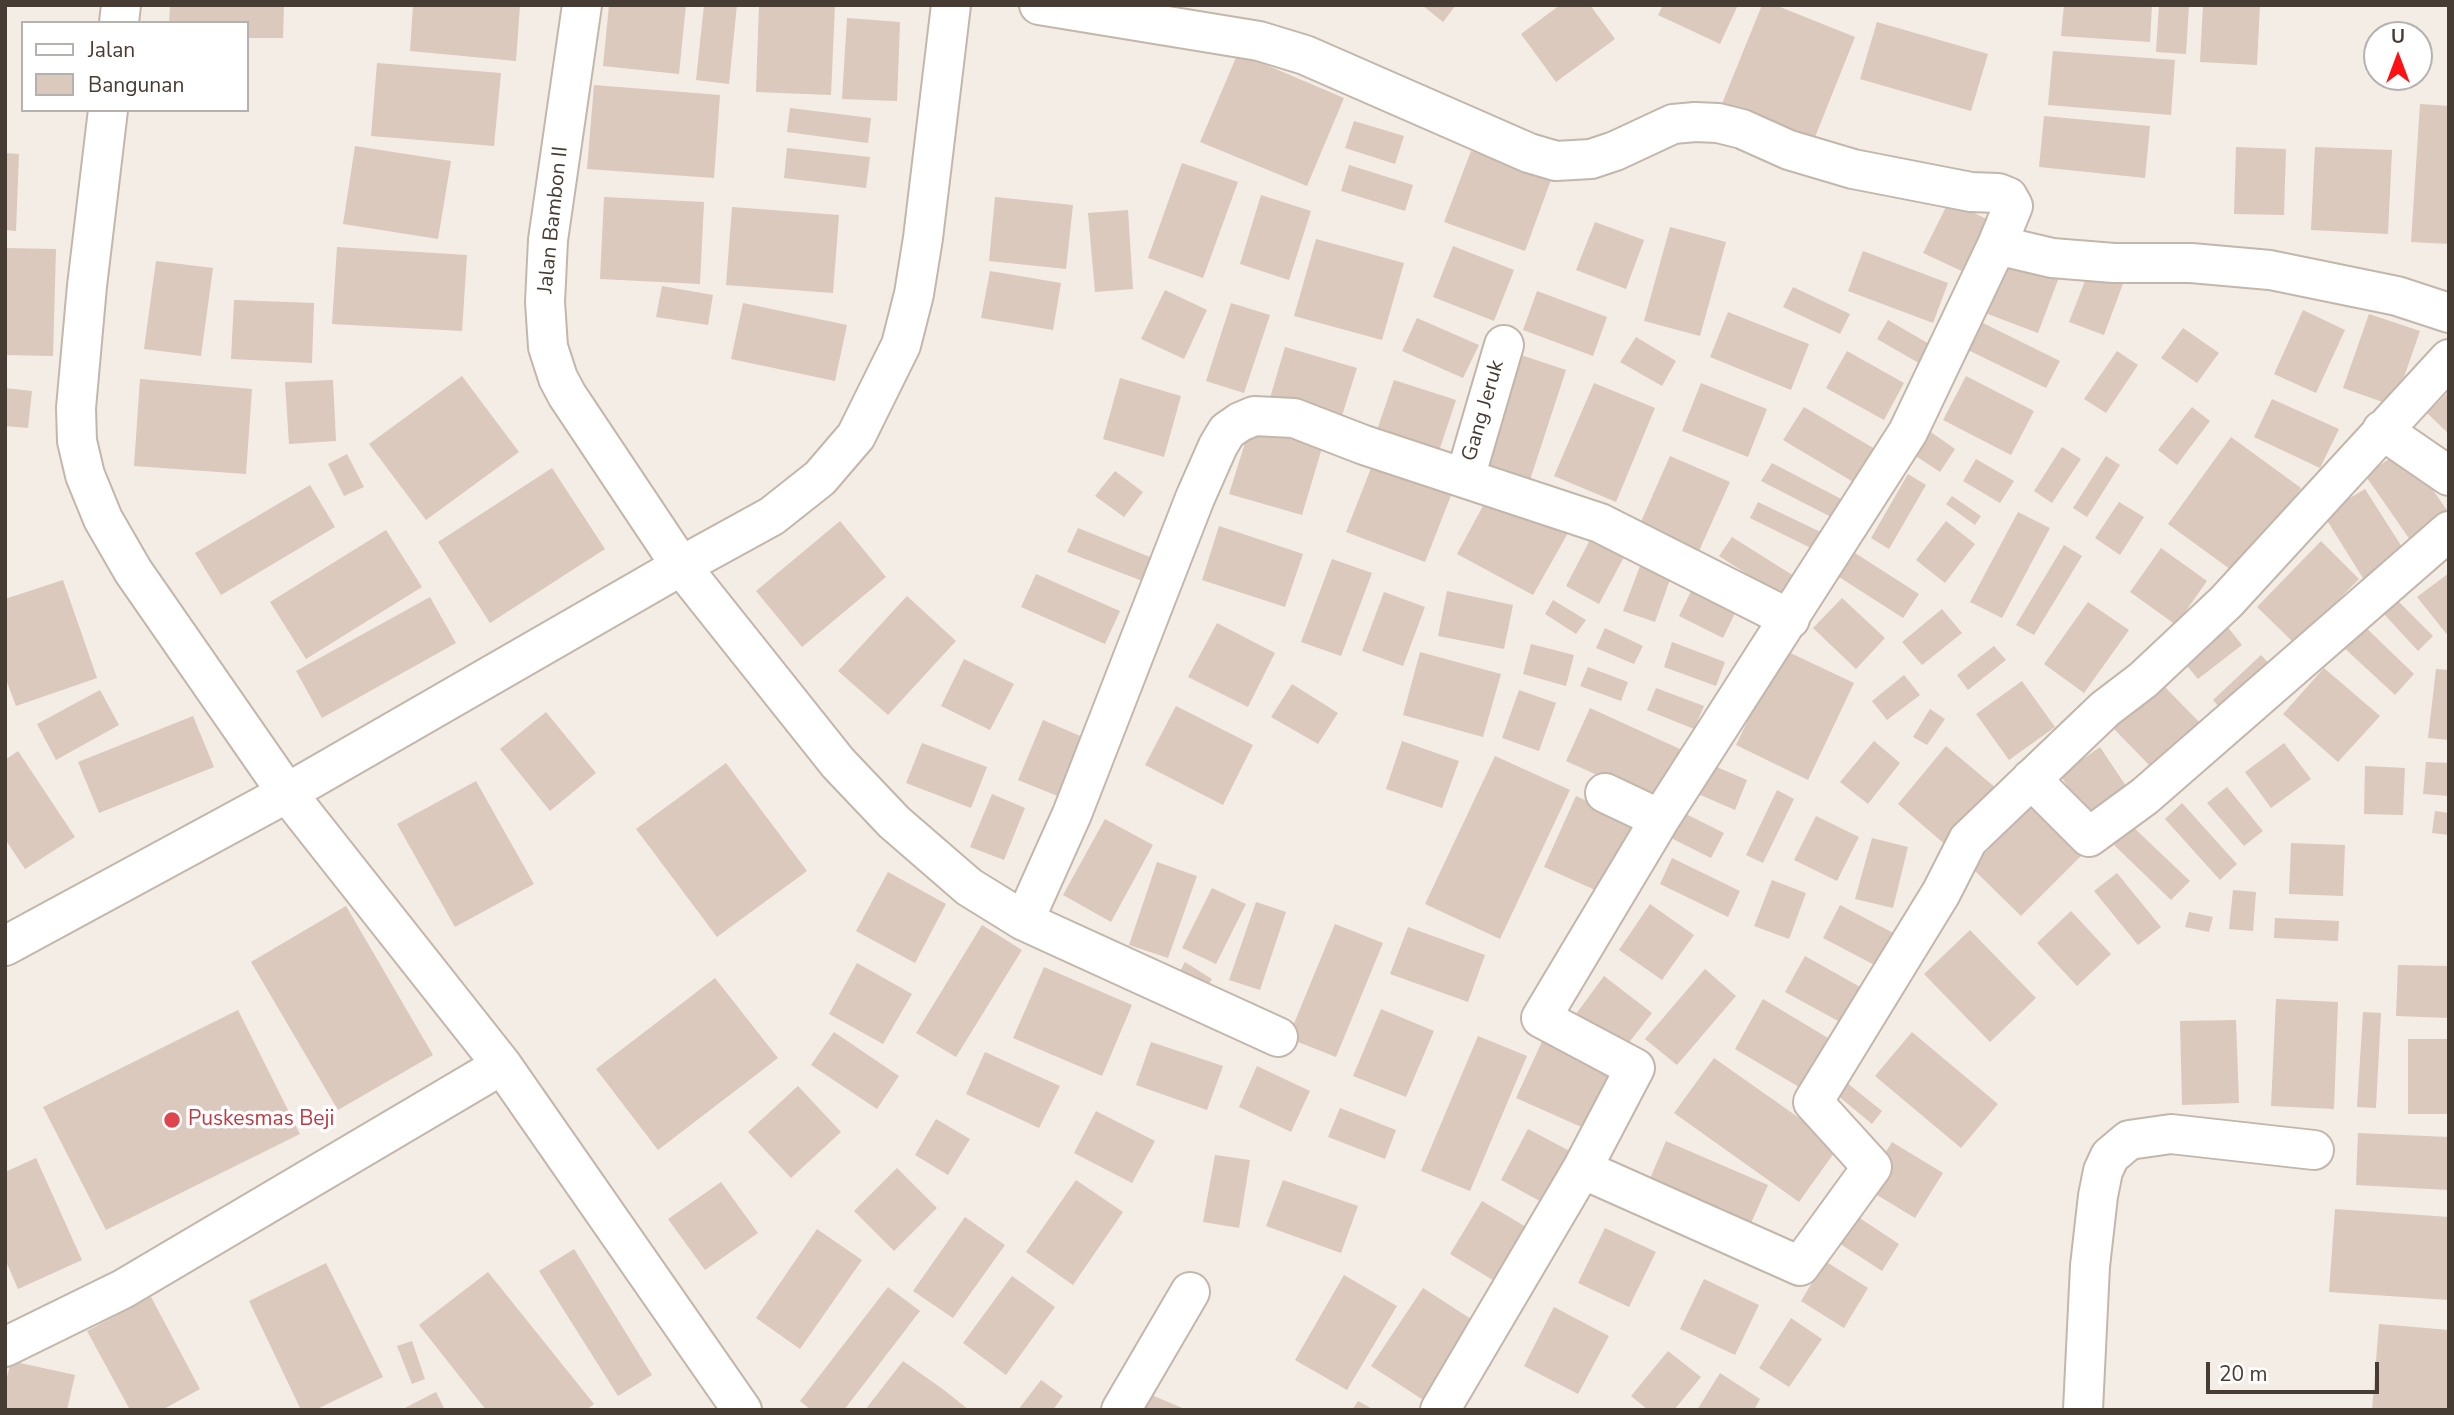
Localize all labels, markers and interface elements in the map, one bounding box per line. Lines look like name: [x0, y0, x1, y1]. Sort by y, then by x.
legend: [21, 21, 248, 112]
north arrow: [2363, 21, 2433, 91]
text: U: [2391, 24, 2405, 50]
text: Jalan: [88, 36, 135, 64]
text: Bangunan: [88, 71, 184, 99]
street label: Jalan Bambon II: [534, 145, 574, 295]
street label: Gang Jeruk: [1458, 358, 1510, 464]
place label: Puskesmas Beji: [188, 1107, 334, 1133]
marker: Puskesmas Beji: [162, 1110, 182, 1130]
scale bar: [2209, 1348, 2382, 1392]
text: 20 m: [2219, 1360, 2268, 1388]

